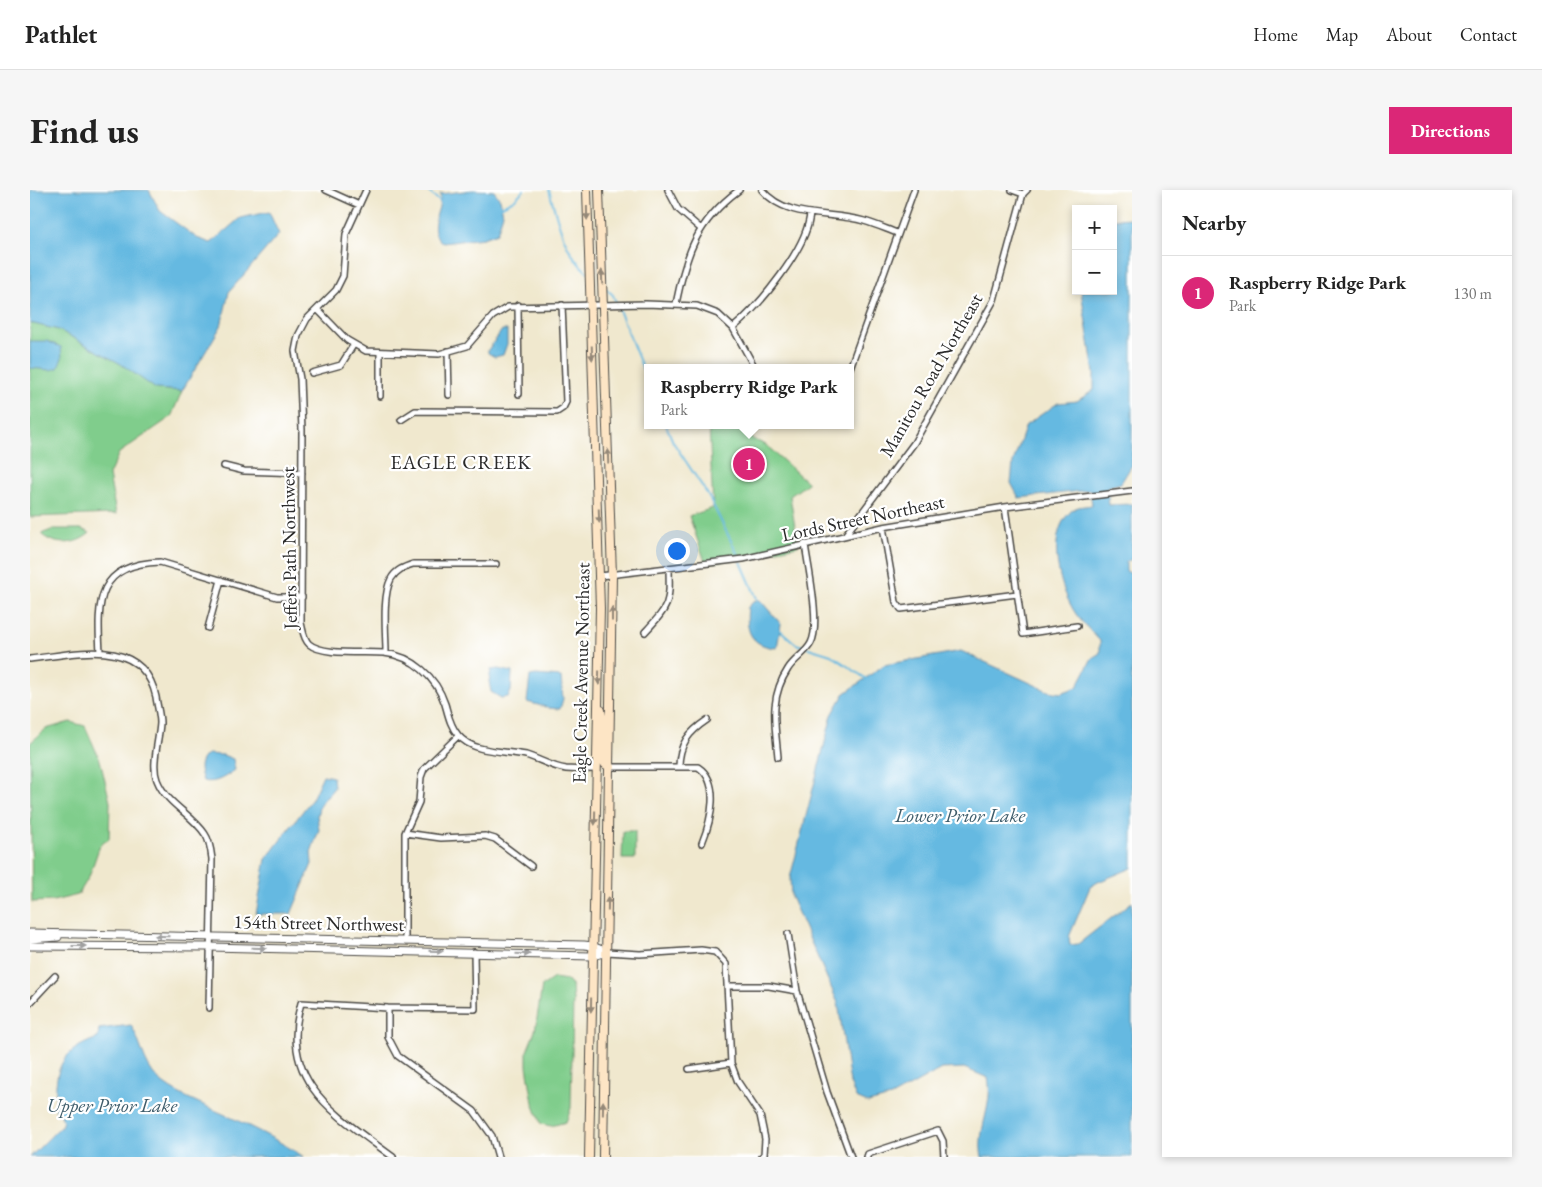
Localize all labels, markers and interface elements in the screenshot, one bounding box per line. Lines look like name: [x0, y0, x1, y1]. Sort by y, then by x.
text: Pathlet: [25, 19, 97, 50]
text: Home: [1253, 23, 1298, 46]
text: Map: [1326, 23, 1358, 46]
text: About: [1386, 23, 1432, 46]
text: Contact: [1460, 23, 1517, 46]
button: Directions: [1389, 107, 1512, 154]
text: Find us: [30, 108, 139, 153]
one-way arrow: [584, 205, 592, 221]
map controls: [1072, 205, 1117, 295]
button: +: [1072, 205, 1117, 250]
text: Nearby: [1182, 209, 1246, 236]
button: −: [1072, 250, 1117, 295]
one-way arrow: [597, 268, 605, 284]
text: Raspberry Ridge Park: [1229, 270, 1406, 295]
text: 1: [1194, 283, 1202, 304]
text: 130 m: [1453, 283, 1492, 304]
street label: Manitou Road Northeast: [874, 288, 988, 462]
text: Park: [1229, 295, 1256, 316]
one-way arrow: [589, 345, 597, 361]
popup: [644, 364, 854, 429]
text: Raspberry Ridge Park: [660, 374, 838, 399]
text: Park: [660, 399, 688, 420]
pin: 1: [733, 445, 765, 483]
one-way arrow: [604, 448, 612, 464]
district label: EAGLE CREEK: [390, 449, 532, 475]
street label: Jeffers Path Northwest: [275, 466, 303, 632]
street label: Lords Street Northeast: [779, 489, 947, 547]
one-way arrow: [595, 508, 603, 524]
your location: [664, 538, 690, 564]
street label: Eagle Creek Avenue Northeast: [567, 562, 595, 784]
one-way arrow: [608, 605, 616, 621]
one-way arrow: [595, 670, 603, 686]
water label: Lower Prior Lake: [894, 802, 1026, 828]
one-way arrow: [591, 810, 599, 826]
one-way arrow: [604, 895, 612, 911]
street label: 154th Street Northwest: [233, 909, 405, 937]
one-way arrow: [153, 932, 169, 940]
one-way arrow: [71, 942, 87, 950]
one-way arrow: [251, 944, 267, 952]
one-way arrow: [429, 948, 445, 956]
one-way arrow: [515, 950, 531, 958]
one-way arrow: [587, 997, 595, 1013]
water label: Upper Prior Lake: [47, 1092, 177, 1118]
one-way arrow: [600, 1100, 608, 1116]

